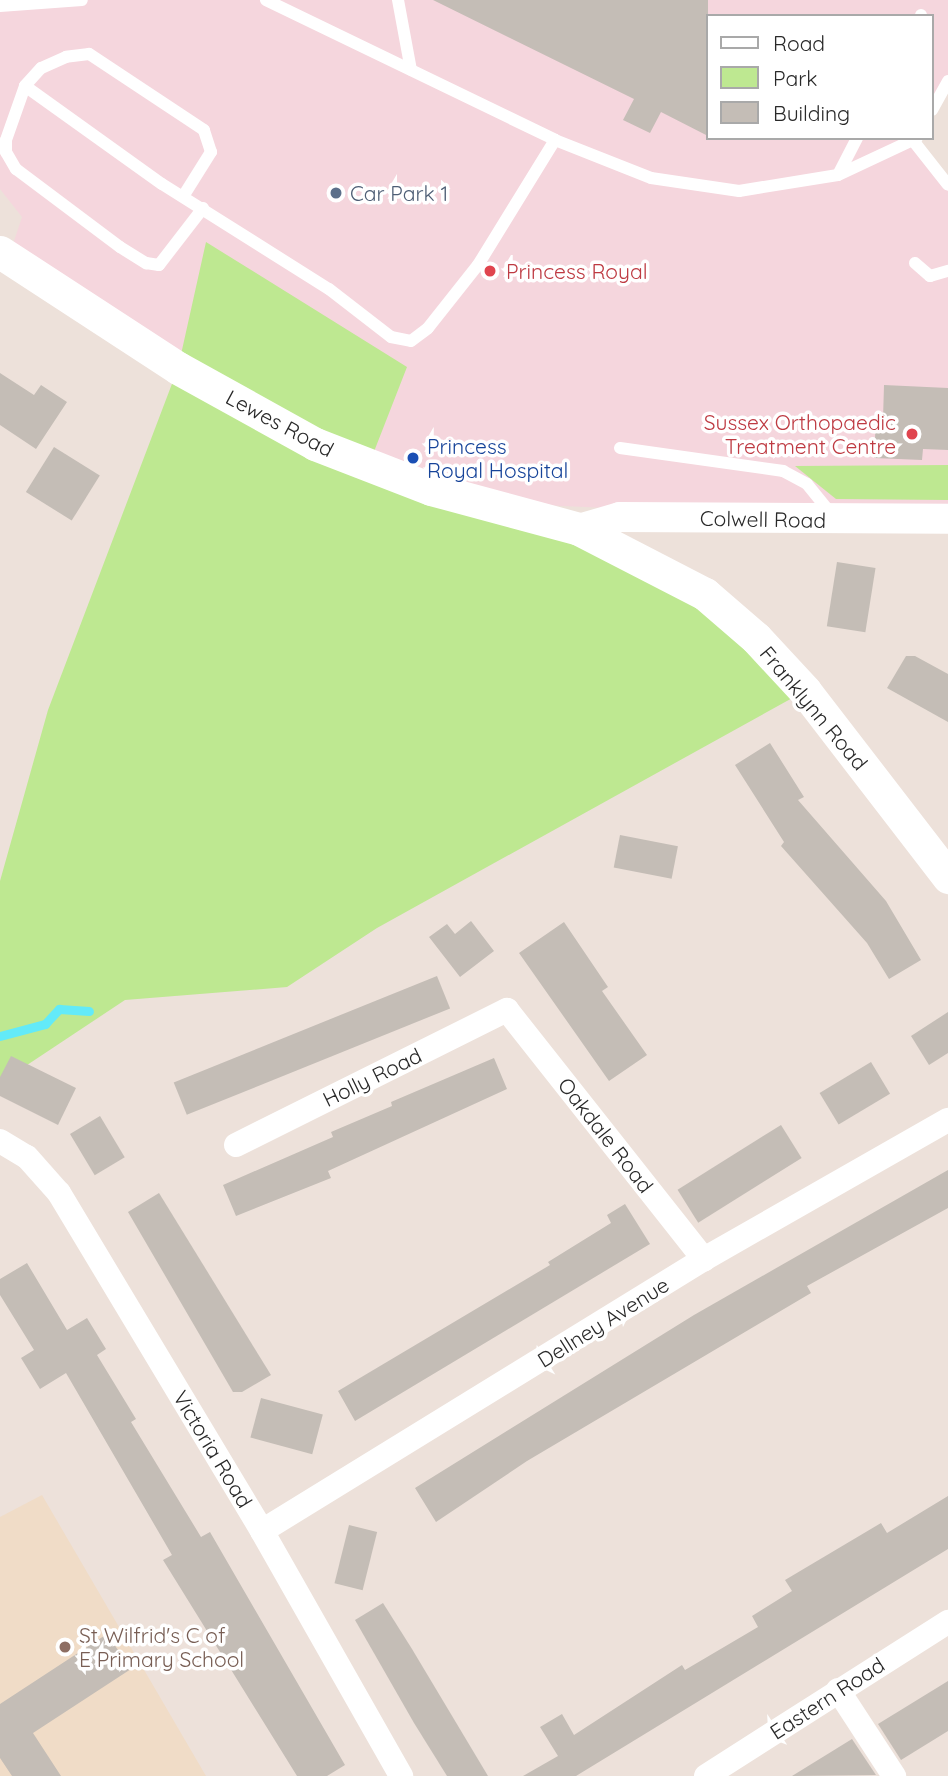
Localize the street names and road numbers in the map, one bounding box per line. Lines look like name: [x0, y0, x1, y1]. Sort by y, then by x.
street label: Lewes Road: [222, 384, 338, 462]
street label: Colwell Road: [700, 505, 826, 533]
street label: Franklynn Road: [755, 641, 873, 775]
street label: Holly Road: [318, 1042, 426, 1112]
street label: Oakdale Road: [553, 1072, 659, 1198]
street label: Dellney Avenue: [533, 1272, 673, 1372]
street label: Victoria Road: [168, 1386, 258, 1512]
street label: Eastern Road: [765, 1652, 889, 1744]

